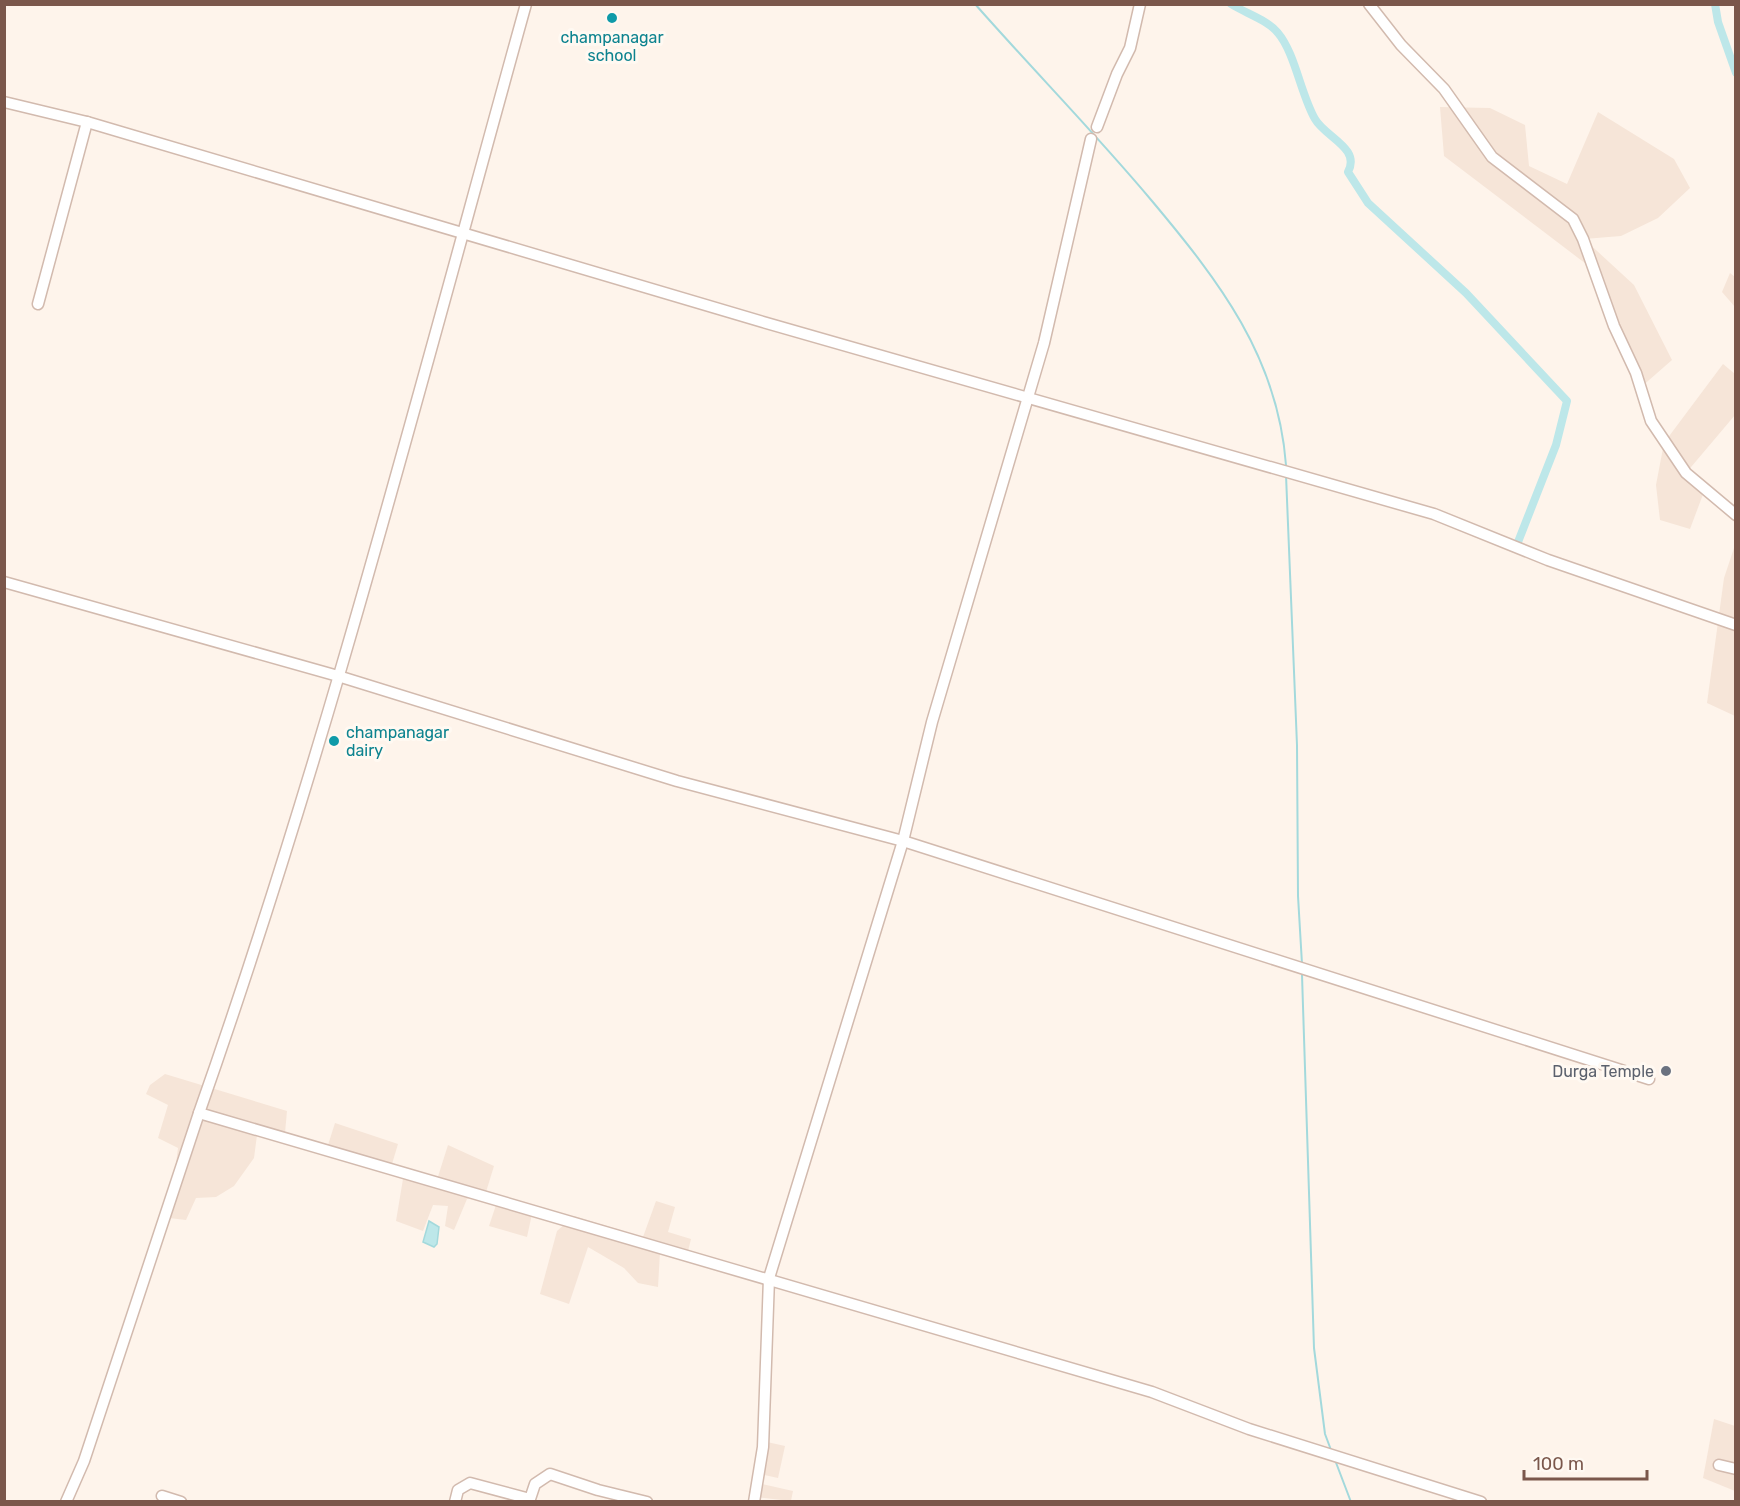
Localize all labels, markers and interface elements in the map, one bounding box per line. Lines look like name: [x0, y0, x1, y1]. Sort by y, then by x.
marker: champanagar school: [605, 11, 619, 25]
place label: champanagar school: [561, 28, 664, 65]
place label: champanagar dairy: [346, 723, 449, 760]
marker: champanagar dairy: [327, 734, 341, 748]
place label: Durga Temple: [1552, 1062, 1654, 1081]
marker: Durga Temple: [1659, 1064, 1673, 1078]
scale bar: [1524, 1443, 1647, 1481]
text: 100 m: [1533, 1453, 1584, 1475]

